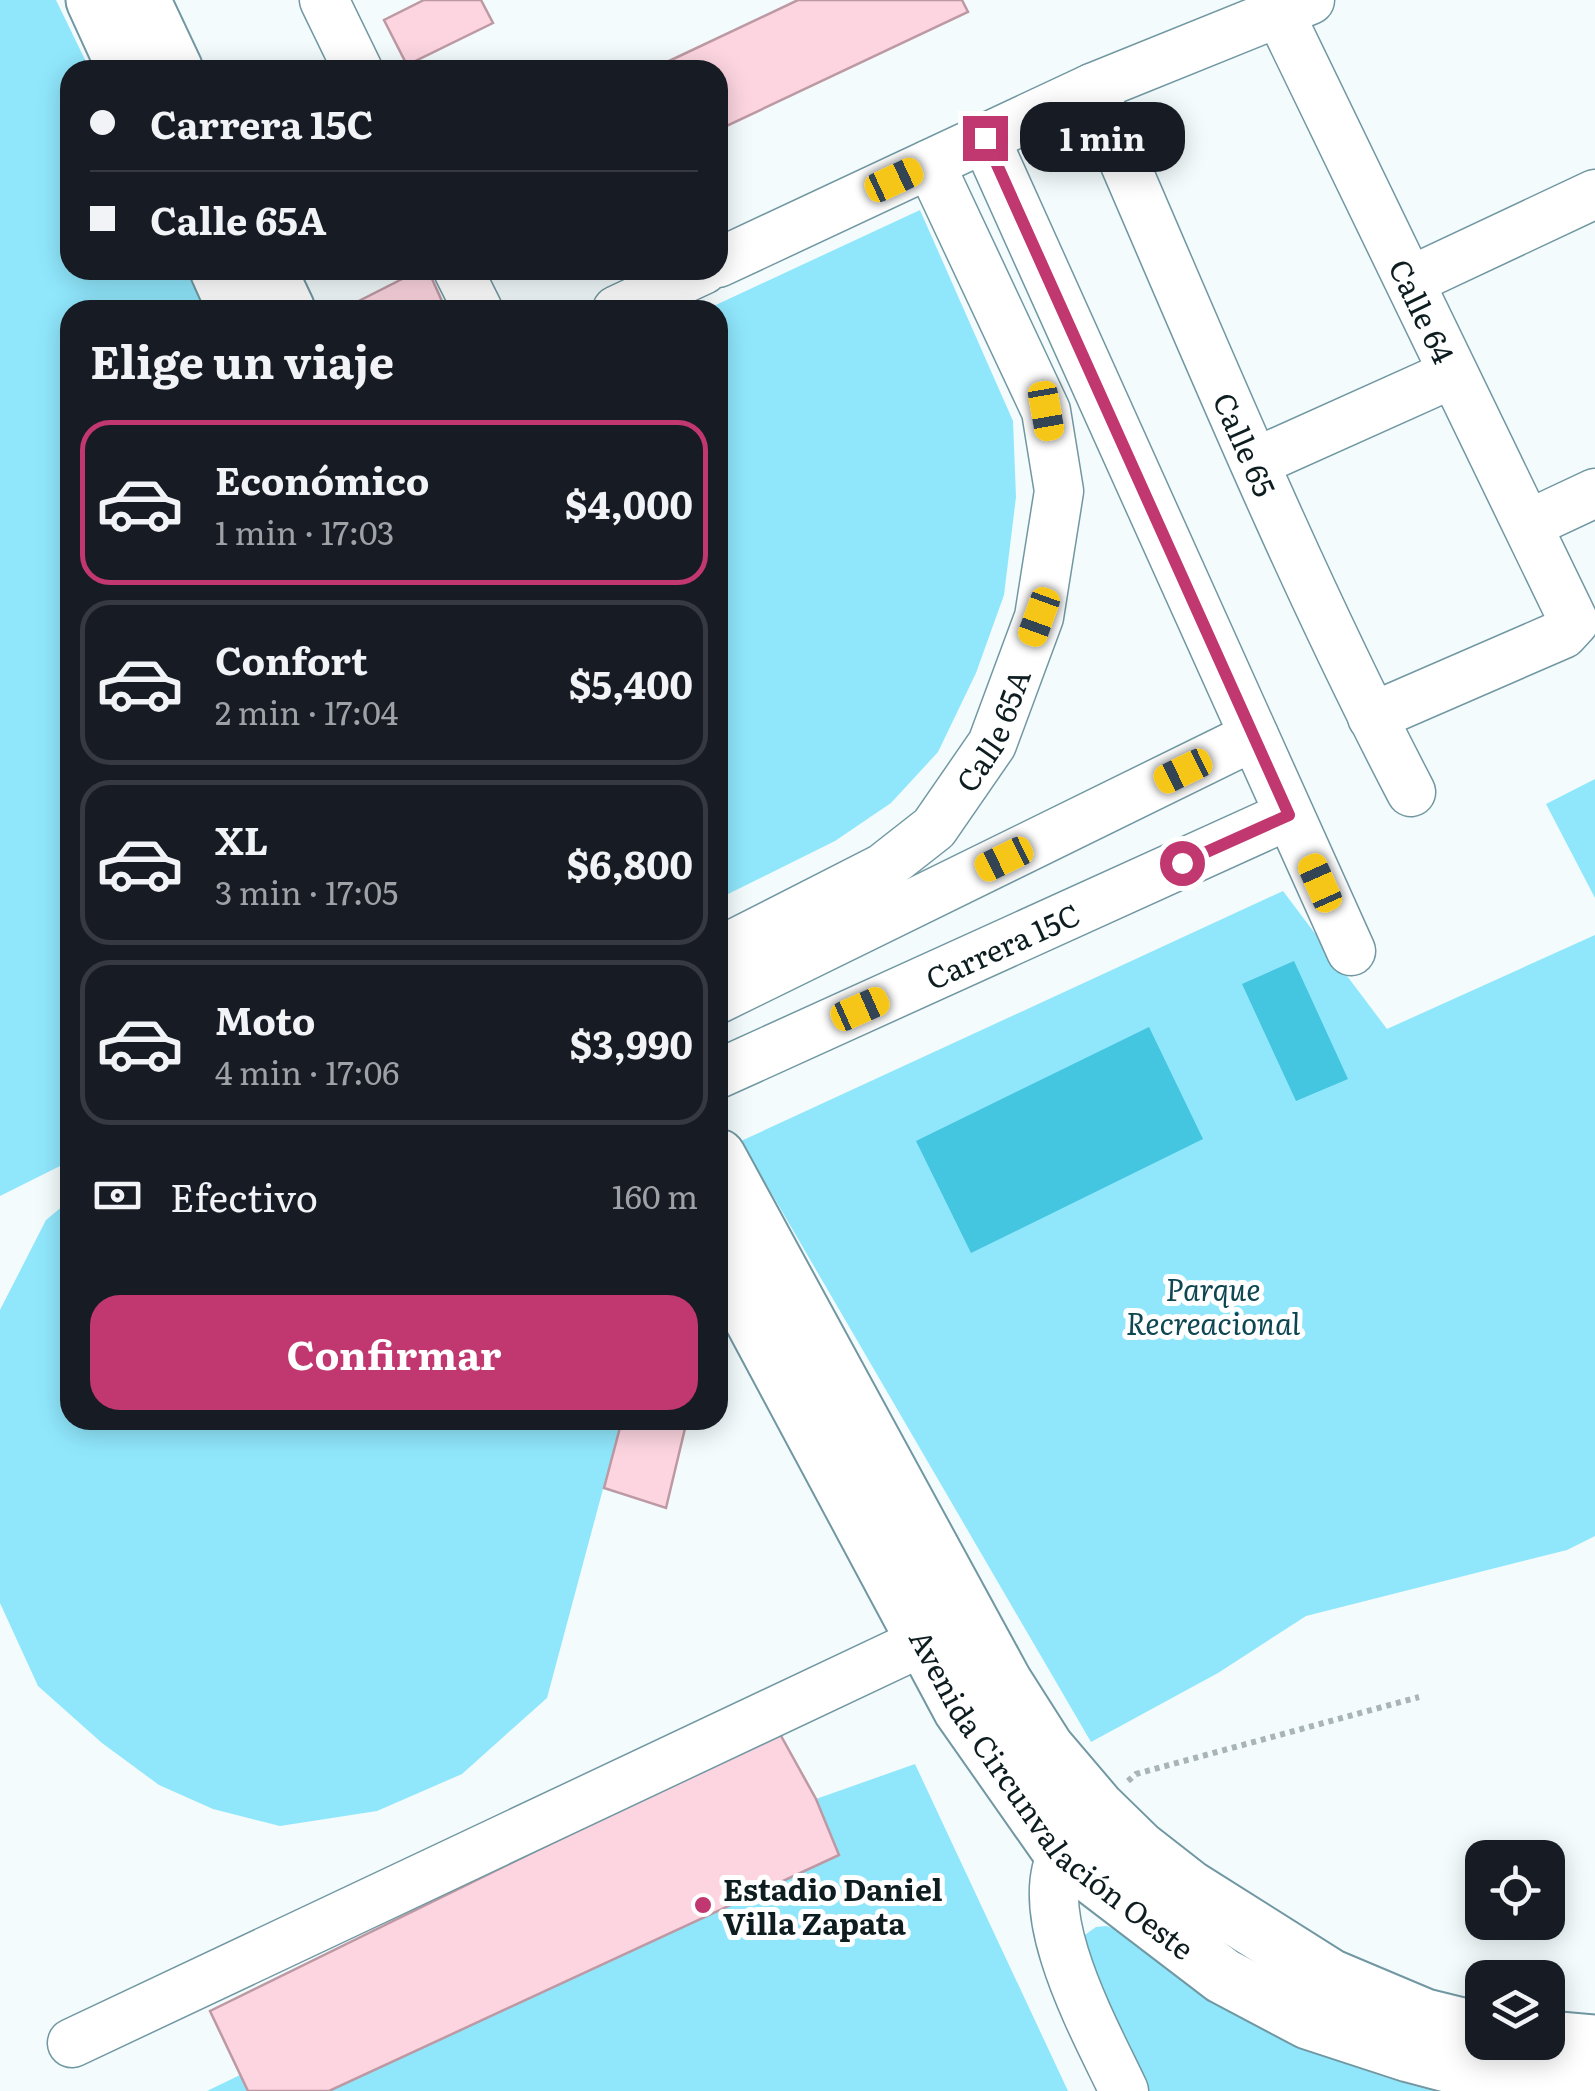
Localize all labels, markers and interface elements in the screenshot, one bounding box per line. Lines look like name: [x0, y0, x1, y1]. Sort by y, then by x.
text: Carrera 15C: [150, 94, 373, 151]
callout: 1 min: [1020, 103, 1185, 173]
text: 1 min: [1060, 113, 1145, 161]
route end: [963, 116, 1008, 161]
car: [860, 154, 928, 206]
text: Calle 65A: [150, 190, 327, 247]
street label: Calle 64: [1379, 251, 1467, 370]
text: Elige un viaje: [90, 326, 394, 393]
car: [1026, 379, 1066, 443]
street label: Calle 65: [1204, 385, 1288, 503]
text: Económico: [215, 450, 430, 507]
icon: car: [95, 458, 185, 548]
text: $4,000: [565, 474, 693, 531]
text: 1 min · 17:03: [215, 507, 394, 555]
car: [1015, 584, 1063, 650]
text: Confort: [215, 630, 368, 687]
icon: car: [95, 638, 185, 728]
text: $5,400: [569, 654, 693, 711]
street label: Calle 65A: [944, 662, 1040, 800]
text: 2 min · 17:04: [215, 687, 398, 735]
car: [1149, 744, 1217, 798]
text: XL: [215, 810, 268, 867]
icon: car: [95, 818, 185, 908]
car: [970, 832, 1038, 886]
text: $6,800: [567, 834, 693, 891]
route start: [1160, 841, 1205, 886]
car: [1294, 849, 1346, 917]
text: 3 min · 17:05: [215, 867, 398, 915]
street label: Carrera 15C: [918, 891, 1086, 999]
car: [826, 983, 894, 1035]
text: Moto: [215, 990, 315, 1047]
icon: car: [95, 998, 185, 1088]
text: $3,990: [570, 1014, 693, 1071]
text: 4 min · 17:06: [215, 1047, 399, 1095]
text: Efectivo: [170, 1167, 318, 1224]
icon: cash: [90, 1168, 145, 1223]
text: 160 m: [612, 1171, 698, 1219]
park label: Parque Recreacional: [1126, 1266, 1301, 1344]
button: Confirmar: [90, 1295, 698, 1410]
street label: Avenida Circunvalación Oeste: [900, 1621, 1204, 1969]
map controls: [1465, 1840, 1565, 2060]
button: locate: [1465, 1840, 1565, 1940]
place label: Estadio Daniel Villa Zapata: [723, 1866, 943, 1944]
marker: Estadio Daniel Villa Zapata: [692, 1894, 714, 1916]
button: layers: [1465, 1960, 1565, 2060]

